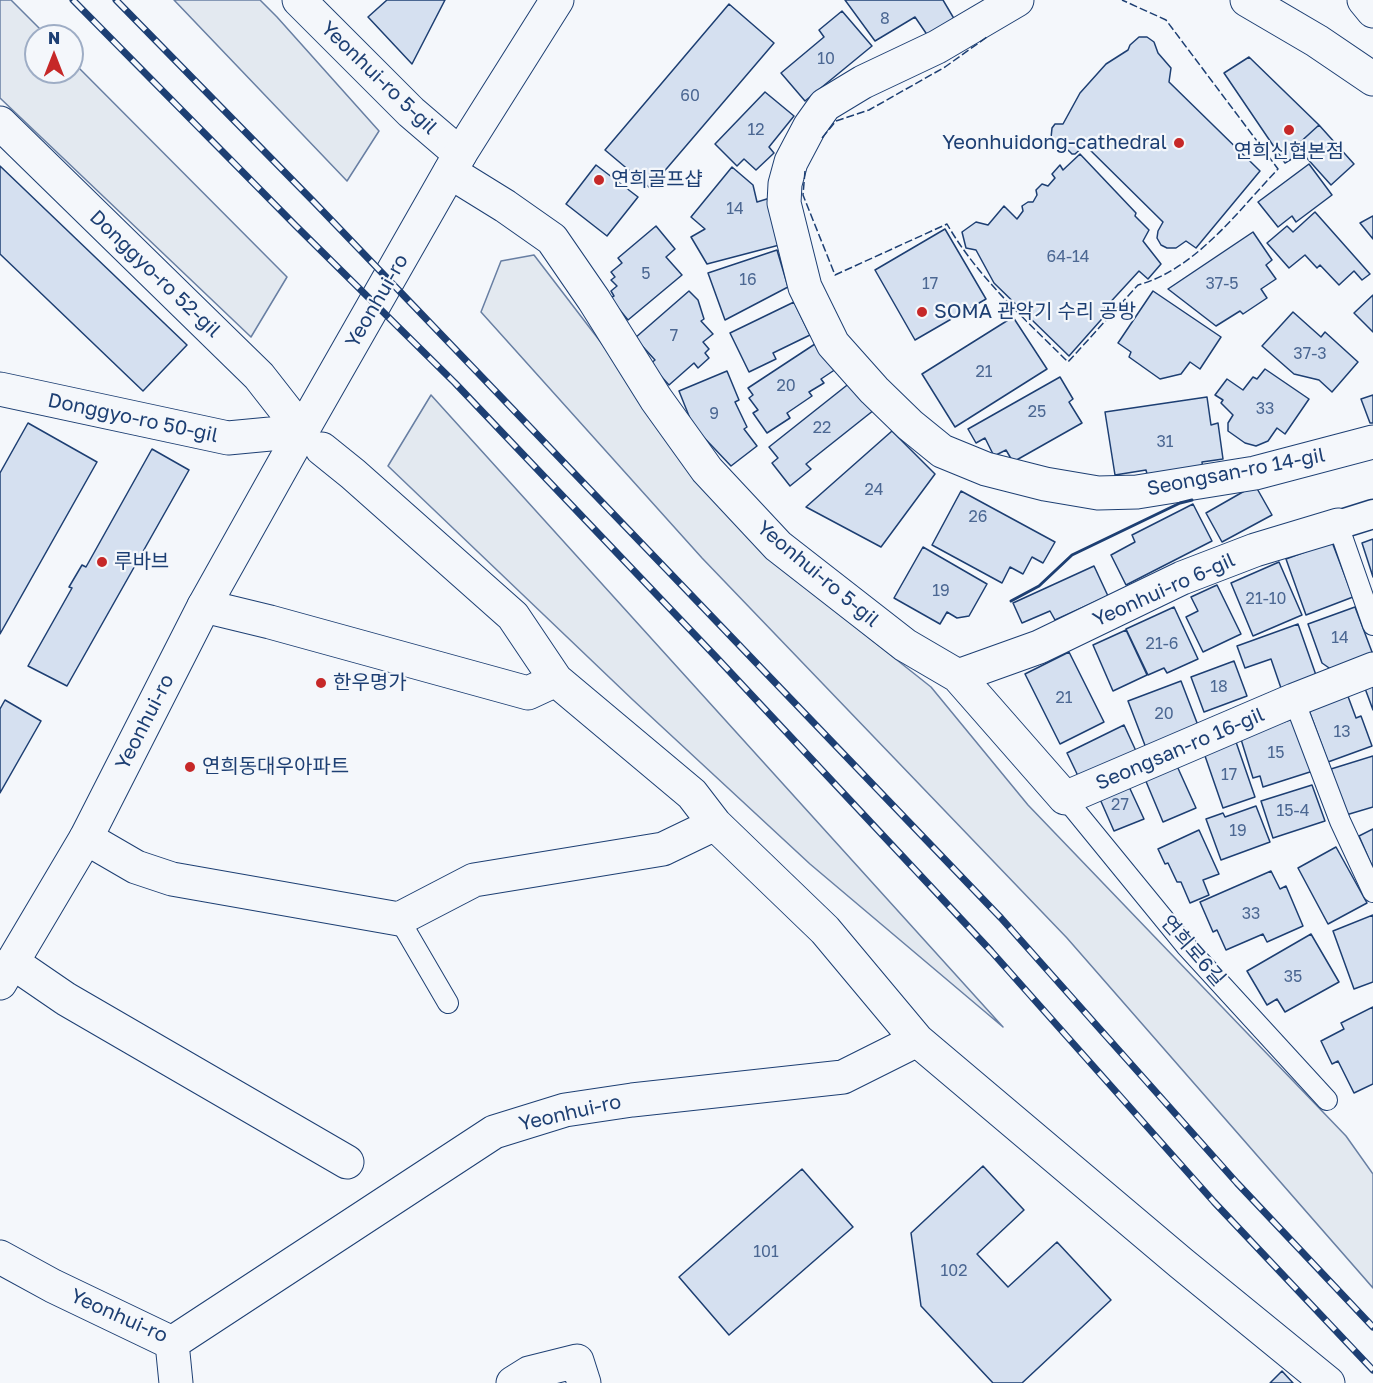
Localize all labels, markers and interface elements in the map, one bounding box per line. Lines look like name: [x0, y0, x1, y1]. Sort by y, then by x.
house number: 8: [880, 9, 890, 29]
street label: Yeonhui-ro 5-gil: [316, 16, 442, 140]
north arrow: [24, 24, 84, 84]
text: N: [48, 28, 60, 48]
house number: 10: [817, 49, 835, 69]
house number: 60: [680, 86, 700, 106]
house number: 12: [747, 120, 765, 140]
marker: 연희신협본점: [1282, 123, 1296, 137]
place label: Yeonhuidong-cathedral: [942, 131, 1167, 155]
marker: Yeonhuidong-cathedral: [1172, 136, 1186, 150]
place label: 연희신협본점: [1234, 140, 1344, 164]
place label: 연희골프샵: [611, 168, 703, 192]
marker: 연희골프샵: [592, 173, 606, 187]
house number: 14: [726, 199, 744, 219]
street label: Donggyo-ro 52-gil: [85, 205, 225, 343]
house number: 64-14: [1046, 247, 1090, 267]
street label: Yeonhui-ro: [341, 250, 413, 352]
house number: 5: [641, 264, 651, 284]
house number: 16: [739, 270, 757, 290]
house number: 17: [922, 274, 938, 294]
house number: 37-5: [1205, 274, 1239, 294]
place label: SOMA 관악기 수리 공방: [934, 300, 1136, 324]
marker: SOMA 관악기 수리 공방: [915, 305, 929, 319]
house number: 7: [670, 326, 678, 346]
house number: 37-3: [1293, 344, 1327, 364]
house number: 21: [975, 362, 993, 382]
house number: 20: [776, 376, 796, 396]
street label: Donggyo-ro 50-gil: [46, 388, 220, 448]
house number: 33: [1256, 399, 1274, 419]
house number: 25: [1028, 402, 1046, 422]
house number: 9: [709, 404, 719, 424]
house number: 22: [813, 418, 831, 438]
house number: 31: [1156, 432, 1174, 452]
street label: Seongsan-ro 14-gil: [1145, 443, 1327, 501]
house number: 24: [864, 480, 884, 500]
house number: 26: [969, 507, 987, 527]
street label: Yeonhui-ro 5-gil: [752, 516, 884, 632]
street label: Yeonhui-ro 6-gil: [1089, 548, 1239, 632]
place label: 루바브: [114, 550, 169, 574]
marker: 루바브: [95, 555, 109, 569]
house number: 19: [932, 581, 950, 601]
house number: 21-10: [1246, 589, 1286, 609]
house number: 14: [1331, 628, 1349, 648]
house number: 21-6: [1146, 634, 1178, 654]
street label: Yeonhui-ro: [111, 670, 179, 774]
place label: 한우명가: [333, 671, 407, 695]
marker: 한우명가: [314, 676, 328, 690]
house number: 18: [1210, 677, 1228, 697]
house number: 21: [1055, 688, 1073, 708]
street label: Seongsan-ro 16-gil: [1092, 703, 1268, 795]
house number: 20: [1154, 704, 1174, 724]
house number: 13: [1333, 722, 1351, 742]
house number: 15: [1267, 743, 1285, 763]
place label: 연희동대우아파트: [202, 755, 349, 779]
marker: 연희동대우아파트: [183, 760, 197, 774]
house number: 17: [1221, 765, 1237, 785]
house number: 27: [1111, 795, 1129, 815]
house number: 15-4: [1277, 801, 1309, 821]
house number: 19: [1229, 821, 1247, 841]
house number: 33: [1242, 904, 1260, 924]
street label: 연희로6길: [1156, 911, 1230, 991]
house number: 35: [1284, 967, 1302, 987]
street label: Yeonhui-ro: [517, 1090, 623, 1136]
house number: 101: [753, 1242, 779, 1262]
house number: 102: [941, 1261, 967, 1281]
street label: Yeonhui-ro: [67, 1284, 171, 1348]

